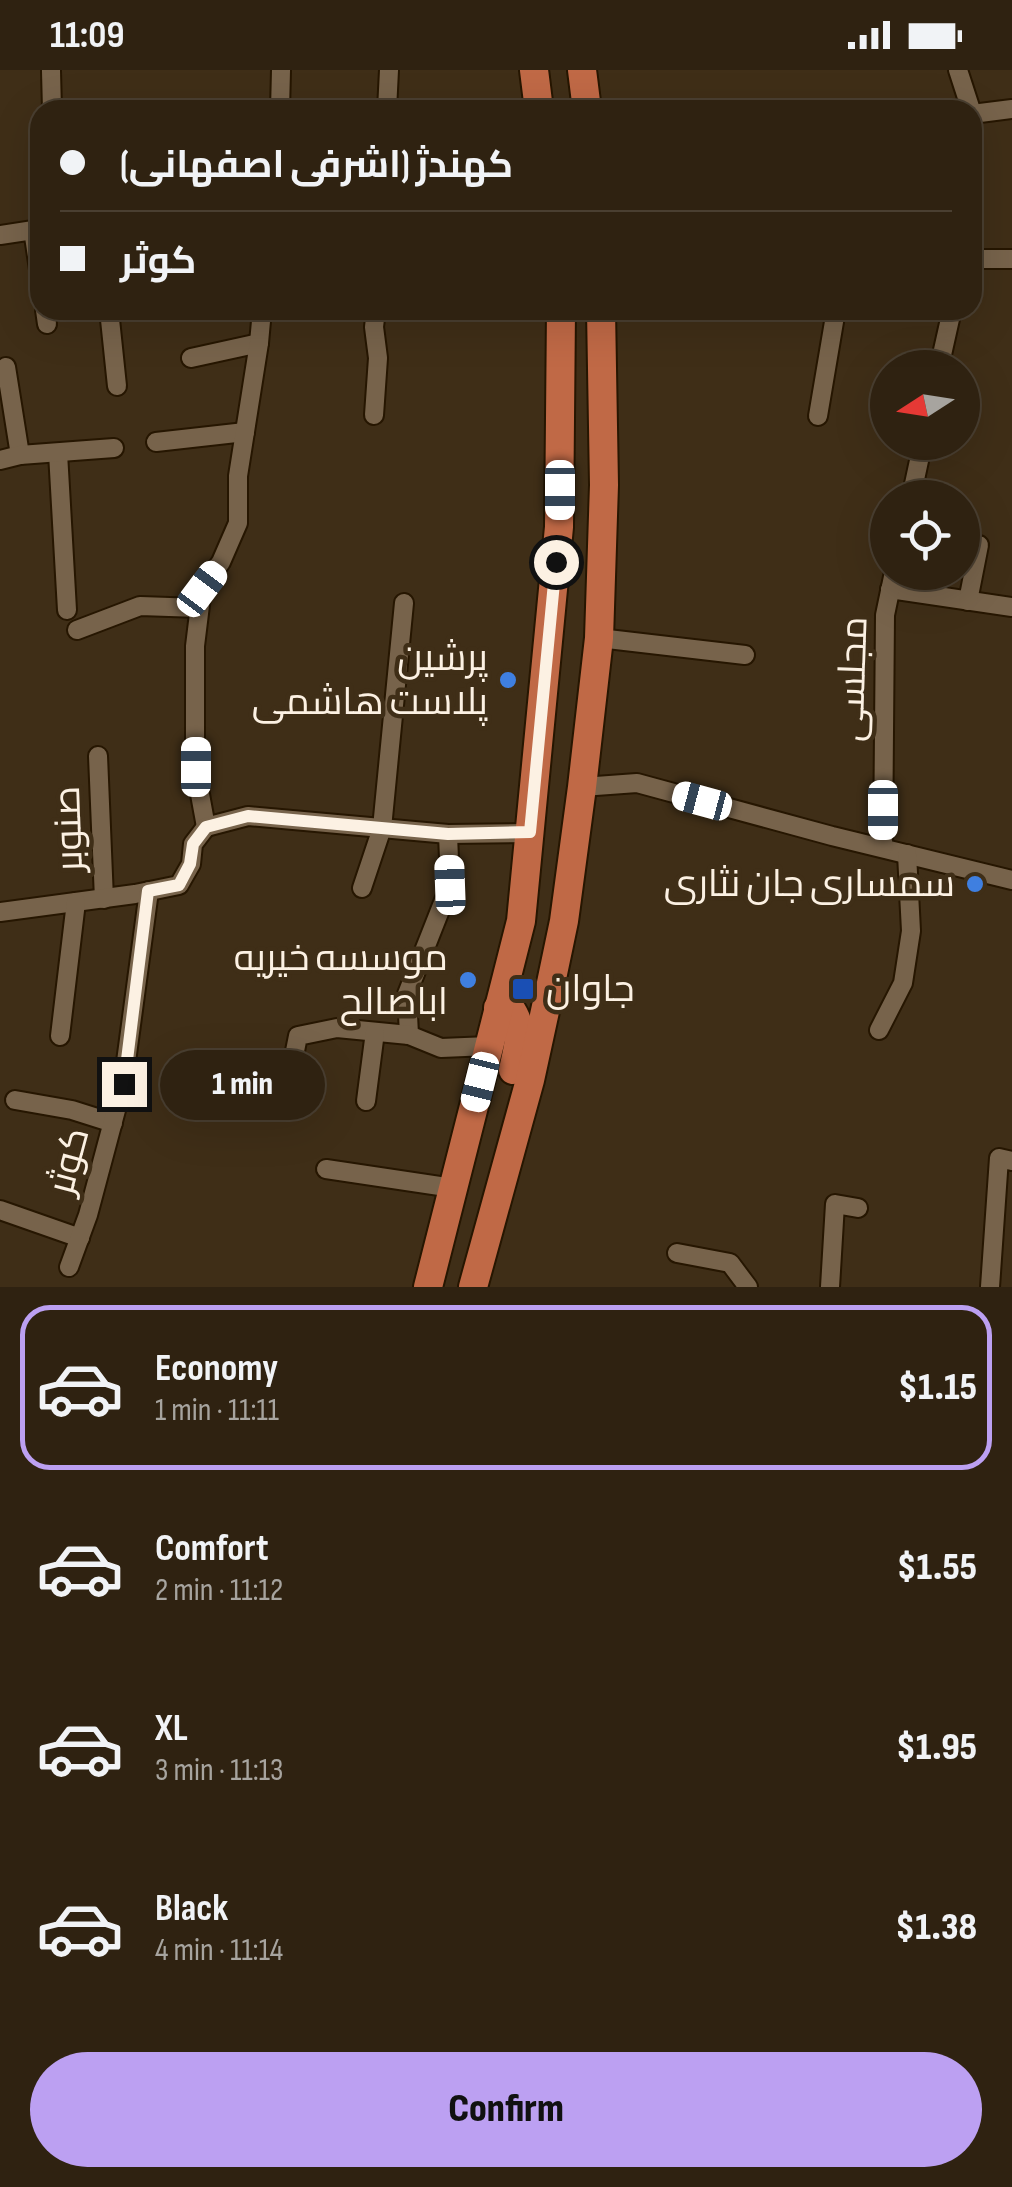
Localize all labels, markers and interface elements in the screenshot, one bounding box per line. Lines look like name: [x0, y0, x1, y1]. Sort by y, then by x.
text: 11:09: [50, 13, 124, 58]
text: کهندژ (اشرفی اصفهانی): [120, 143, 513, 188]
text: کوثر: [120, 239, 196, 284]
north arrow: [870, 350, 980, 460]
map controls: [870, 350, 980, 590]
car: [545, 460, 575, 520]
button: locate: [870, 480, 980, 590]
route start: [534, 540, 579, 585]
car: [172, 556, 232, 622]
street label: مجلسی: [828, 616, 878, 742]
place label: پرشین پلاست هاشمی: [252, 636, 488, 726]
marker: پرشین پلاست هاشمی: [497, 669, 519, 691]
car: [181, 737, 211, 797]
car: [669, 779, 735, 823]
car: [868, 780, 898, 840]
street label: صنوبر: [45, 785, 93, 875]
car: [434, 854, 466, 916]
place label: سمساری جان نثاری: [664, 862, 955, 907]
marker: سمساری جان نثاری: [964, 873, 986, 895]
place label: موسسه خیریه اباصالح: [234, 936, 448, 1026]
place label: جاوان: [546, 967, 635, 1012]
marker: موسسه خیریه اباصالح: [457, 969, 479, 991]
marker: جاوان: [510, 976, 536, 1002]
callout: 1 min: [159, 1049, 324, 1119]
car: [458, 1049, 502, 1115]
route end: [102, 1062, 147, 1107]
text: 1 min: [212, 1065, 273, 1104]
street label: کوثر: [38, 1123, 99, 1201]
icon: car: [35, 1343, 125, 1433]
text: Economy: [155, 1346, 278, 1391]
text: $1.15: [898, 1365, 977, 1410]
text: 1 min · 11:11: [155, 1391, 279, 1430]
icon: car: [35, 1523, 125, 1613]
text: Comfort: [155, 1526, 269, 1571]
text: $1.55: [897, 1545, 977, 1590]
text: 2 min · 11:12: [155, 1571, 283, 1610]
icon: car: [35, 1703, 125, 1793]
text: XL: [155, 1706, 188, 1751]
text: $1.95: [896, 1725, 977, 1770]
text: 3 min · 11:13: [155, 1751, 283, 1790]
icon: car: [35, 1883, 125, 1973]
text: Black: [155, 1886, 228, 1931]
text: $1.38: [896, 1905, 977, 1950]
text: 4 min · 11:14: [155, 1931, 283, 1970]
button: Confirm: [30, 2052, 982, 2167]

